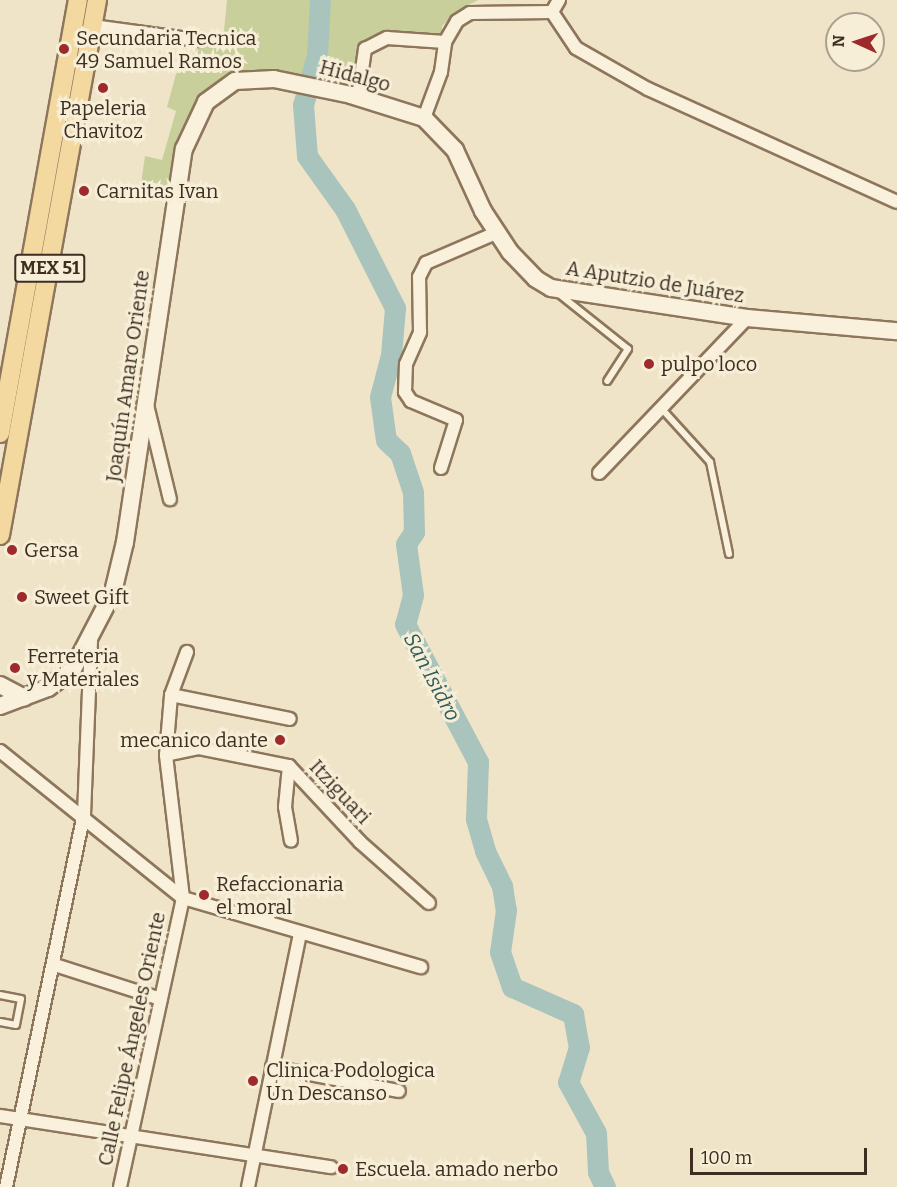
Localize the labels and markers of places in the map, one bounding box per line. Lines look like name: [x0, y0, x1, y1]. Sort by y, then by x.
place label: Secundaria Tecnica 49 Samuel Ramos: [76, 26, 256, 73]
marker: Secundaria Tecnica 49 Samuel Ramos: [57, 42, 71, 56]
marker: Papeleria Chavitoz: [96, 81, 110, 95]
place label: Papeleria Chavitoz: [59, 97, 147, 144]
place label: Carnitas Ivan: [96, 179, 219, 203]
marker: Carnitas Ivan: [77, 184, 91, 198]
place label: pulpo loco: [661, 352, 757, 376]
marker: pulpo loco: [642, 357, 656, 371]
place label: Gersa: [24, 538, 79, 562]
marker: Gersa: [5, 543, 19, 557]
place label: Sweet Gift: [34, 585, 129, 609]
marker: Sweet Gift: [15, 590, 29, 604]
place label: Ferreteria y Materiales: [27, 644, 139, 691]
marker: Ferreteria y Materiales: [8, 661, 22, 675]
place label: mecanico dante: [120, 728, 268, 752]
marker: mecanico dante: [273, 733, 287, 747]
place label: Refaccionaria el moral: [216, 872, 344, 919]
marker: Refaccionaria el moral: [197, 888, 211, 902]
place label: Clinica Podologica Un Descanso: [266, 1058, 435, 1105]
marker: Clinica Podologica Un Descanso: [244, 1072, 262, 1090]
place label: Escuela. amado nerbo: [355, 1157, 558, 1181]
marker: Escuela. amado nerbo: [336, 1162, 350, 1176]

